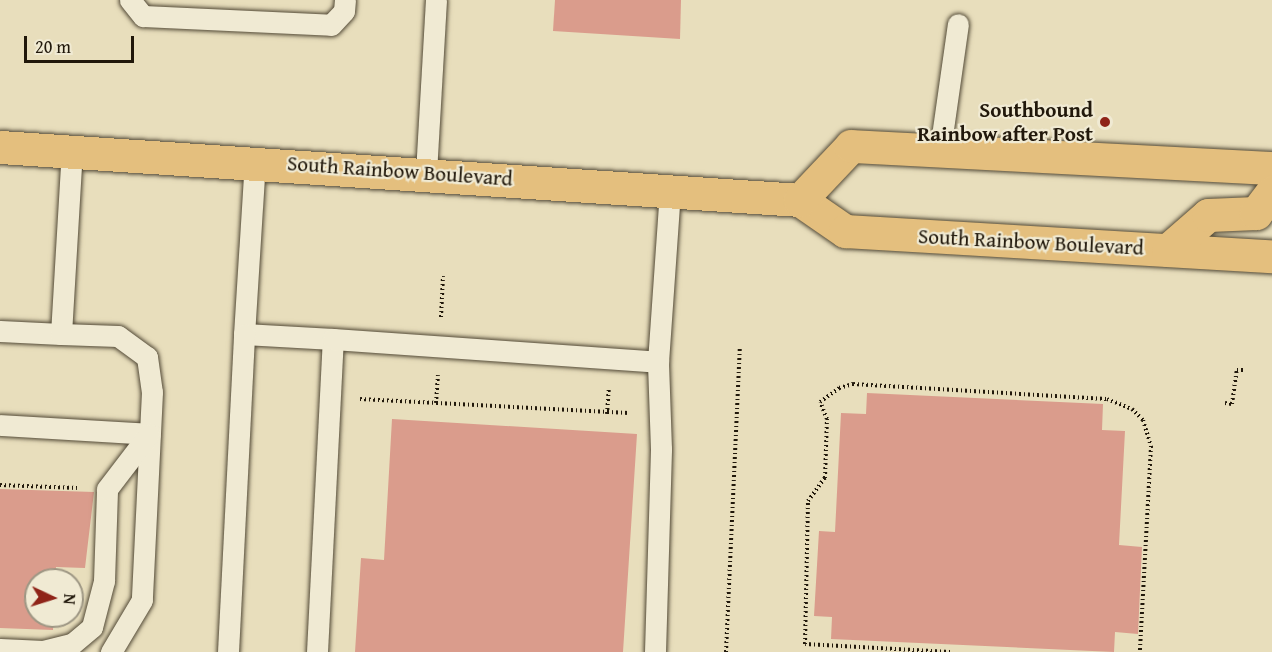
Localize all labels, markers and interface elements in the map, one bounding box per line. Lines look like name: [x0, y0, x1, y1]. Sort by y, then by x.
scale bar: [27, 24, 136, 62]
text: 20 m: [35, 33, 71, 60]
place label: Southbound Rainbow after Post: [917, 97, 1093, 147]
marker: Southbound Rainbow after Post: [1098, 115, 1112, 129]
street label: South Rainbow Boulevard: [286, 151, 514, 191]
street label: South Rainbow Boulevard: [917, 224, 1145, 260]
north arrow: [24, 568, 84, 628]
text: N: [58, 593, 82, 605]

